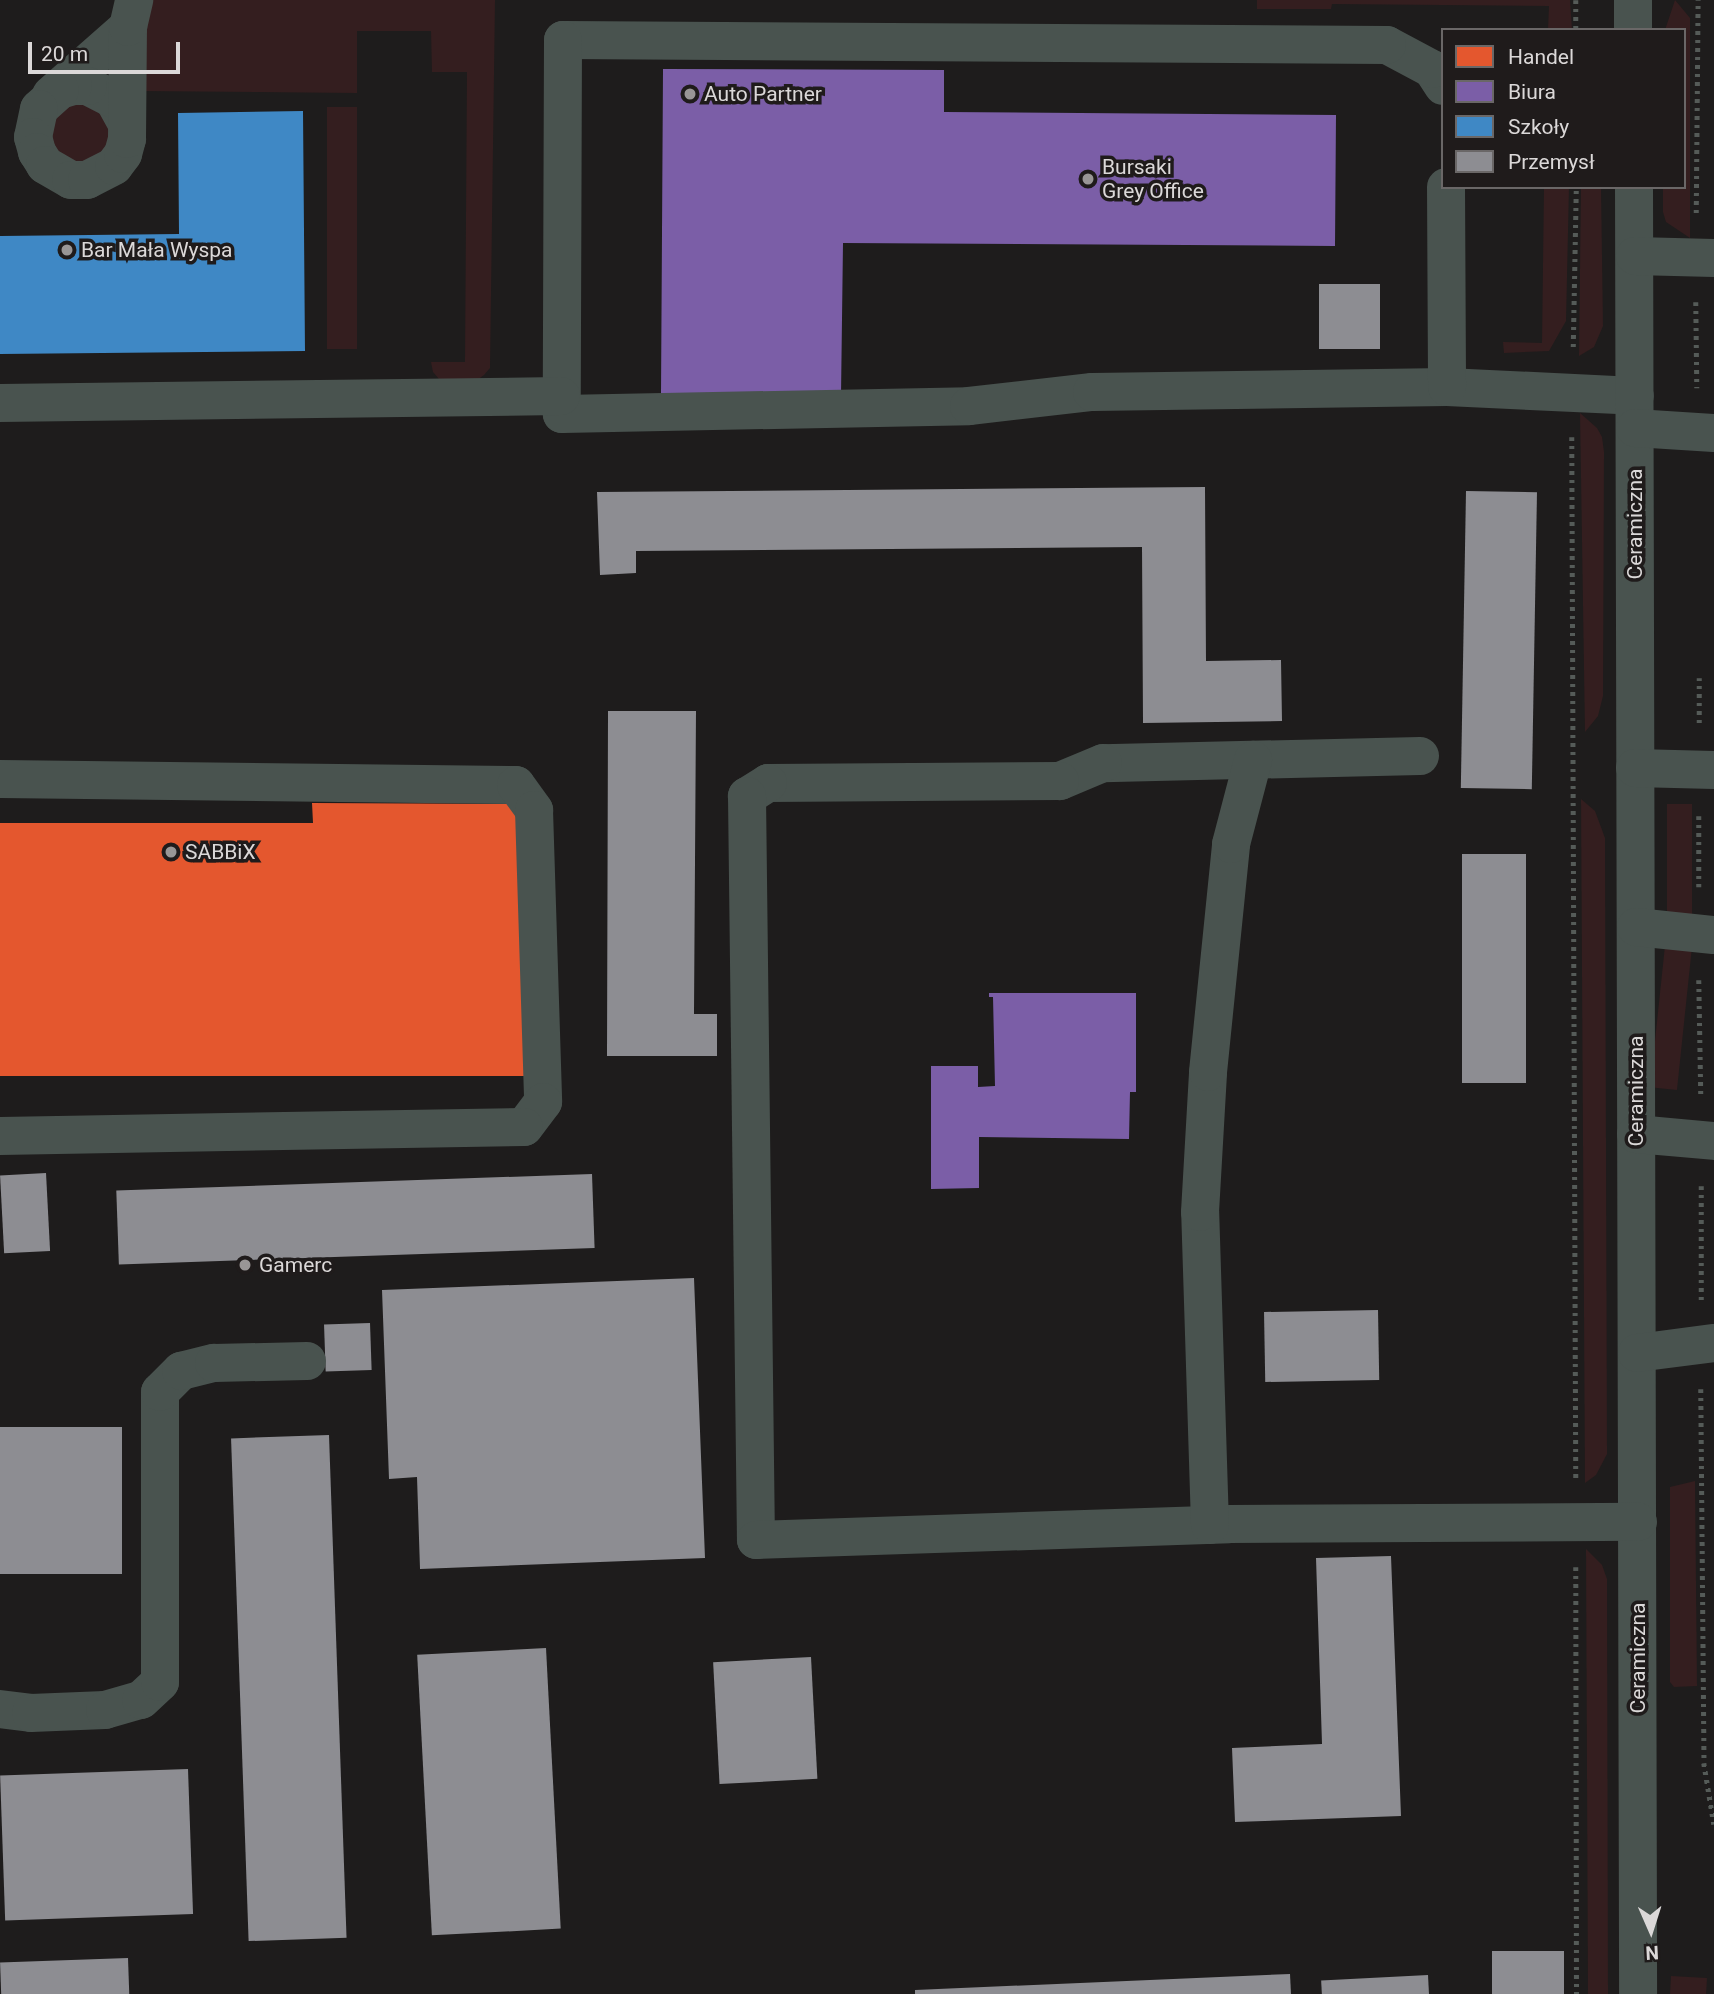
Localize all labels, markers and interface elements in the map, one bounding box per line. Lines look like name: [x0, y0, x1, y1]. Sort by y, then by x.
scale bar: [32, 28, 184, 72]
legend: [1441, 28, 1686, 189]
text: 20 m: [41, 42, 88, 66]
text: Handel: [1508, 45, 1574, 69]
text: Biura: [1508, 80, 1556, 104]
place label: Auto Partner: [704, 81, 822, 107]
marker: Auto Partner: [682, 86, 698, 102]
text: Szkoły: [1508, 115, 1569, 139]
text: Przemysł: [1508, 150, 1595, 174]
place label: Bursaki Grey Office: [1102, 154, 1204, 204]
marker: Bursaki Grey Office: [1080, 171, 1096, 187]
place label: Bar Mała Wyspa: [81, 237, 233, 263]
marker: Bar Mała Wyspa: [59, 242, 75, 258]
street label: Ceramiczna: [1622, 469, 1648, 579]
place label: SABBiX: [185, 839, 256, 865]
marker: SABBiX: [163, 844, 179, 860]
street label: Ceramiczna: [1623, 1036, 1649, 1146]
place label: Gamerc: [259, 1252, 332, 1278]
marker: Gamerc: [237, 1257, 253, 1273]
street label: Ceramiczna: [1625, 1603, 1651, 1713]
north arrow: [1616, 1896, 1686, 1966]
text: N: [1645, 1941, 1659, 1964]

